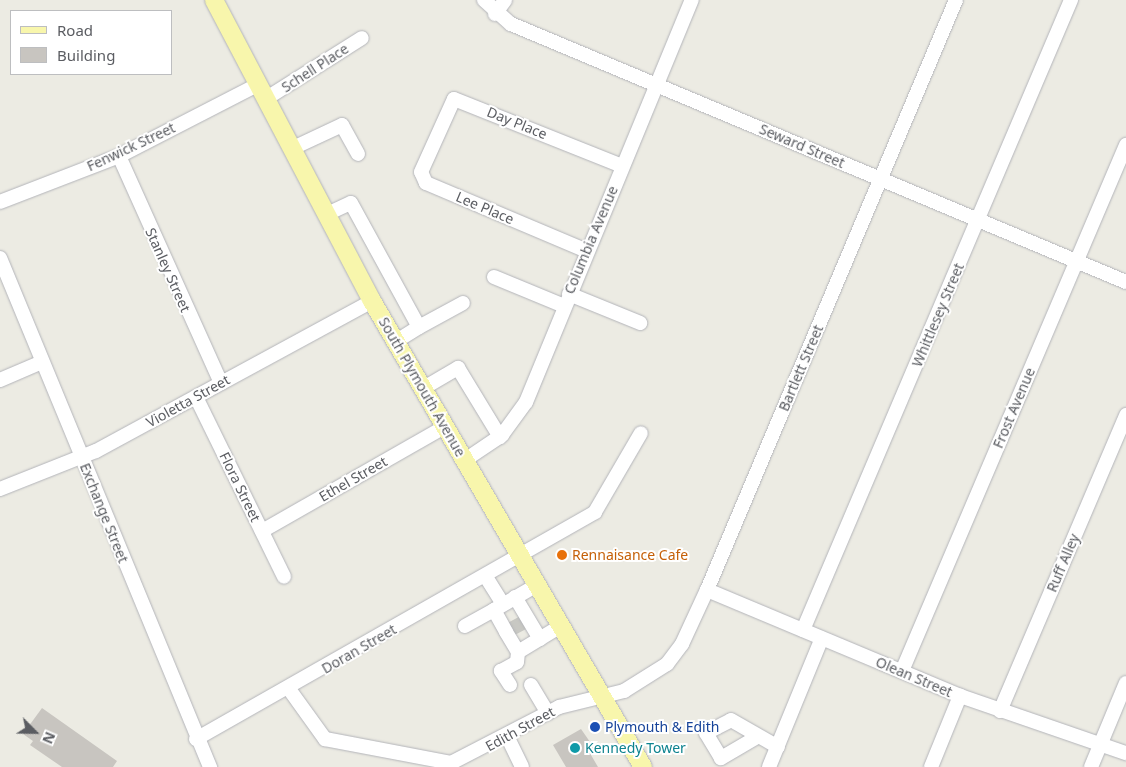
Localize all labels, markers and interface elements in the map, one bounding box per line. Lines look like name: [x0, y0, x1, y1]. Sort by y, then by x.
legend: [10, 10, 172, 75]
text: Road: [57, 20, 93, 40]
street label: Schell Place: [278, 40, 352, 96]
text: Building: [57, 45, 115, 65]
street label: Day Place: [484, 103, 550, 143]
street label: Fenwick Street: [84, 119, 178, 175]
street label: Seward Street: [757, 120, 847, 172]
street label: Columbia Avenue: [561, 184, 621, 296]
street label: Lee Place: [453, 188, 517, 228]
street label: Stanley Street: [142, 225, 194, 315]
street label: Whittlesey Street: [909, 261, 967, 369]
street label: South Plymouth Avenue: [375, 314, 469, 460]
street label: Bartlett Street: [775, 322, 827, 414]
street label: Frost Avenue: [990, 365, 1038, 451]
street label: Violetta Street: [143, 371, 233, 431]
street label: Flora Street: [216, 449, 264, 525]
street label: Ethel Street: [316, 453, 390, 505]
street label: Exchange Street: [76, 461, 132, 565]
street label: Ruff Alley: [1043, 531, 1083, 595]
place label: Rennaisance Cafe: [572, 547, 688, 563]
marker: Rennaisance Cafe: [556, 549, 568, 561]
street label: Doran Street: [319, 621, 399, 677]
street label: Olean Street: [873, 653, 955, 701]
street label: Edith Street: [482, 703, 558, 755]
north arrow: [10, 707, 60, 757]
place label: Plymouth & Edith: [605, 719, 719, 735]
marker: Plymouth & Edith: [589, 721, 601, 733]
text: N: [38, 729, 60, 747]
place label: Kennedy Tower: [585, 740, 686, 756]
marker: Kennedy Tower: [569, 742, 581, 754]

